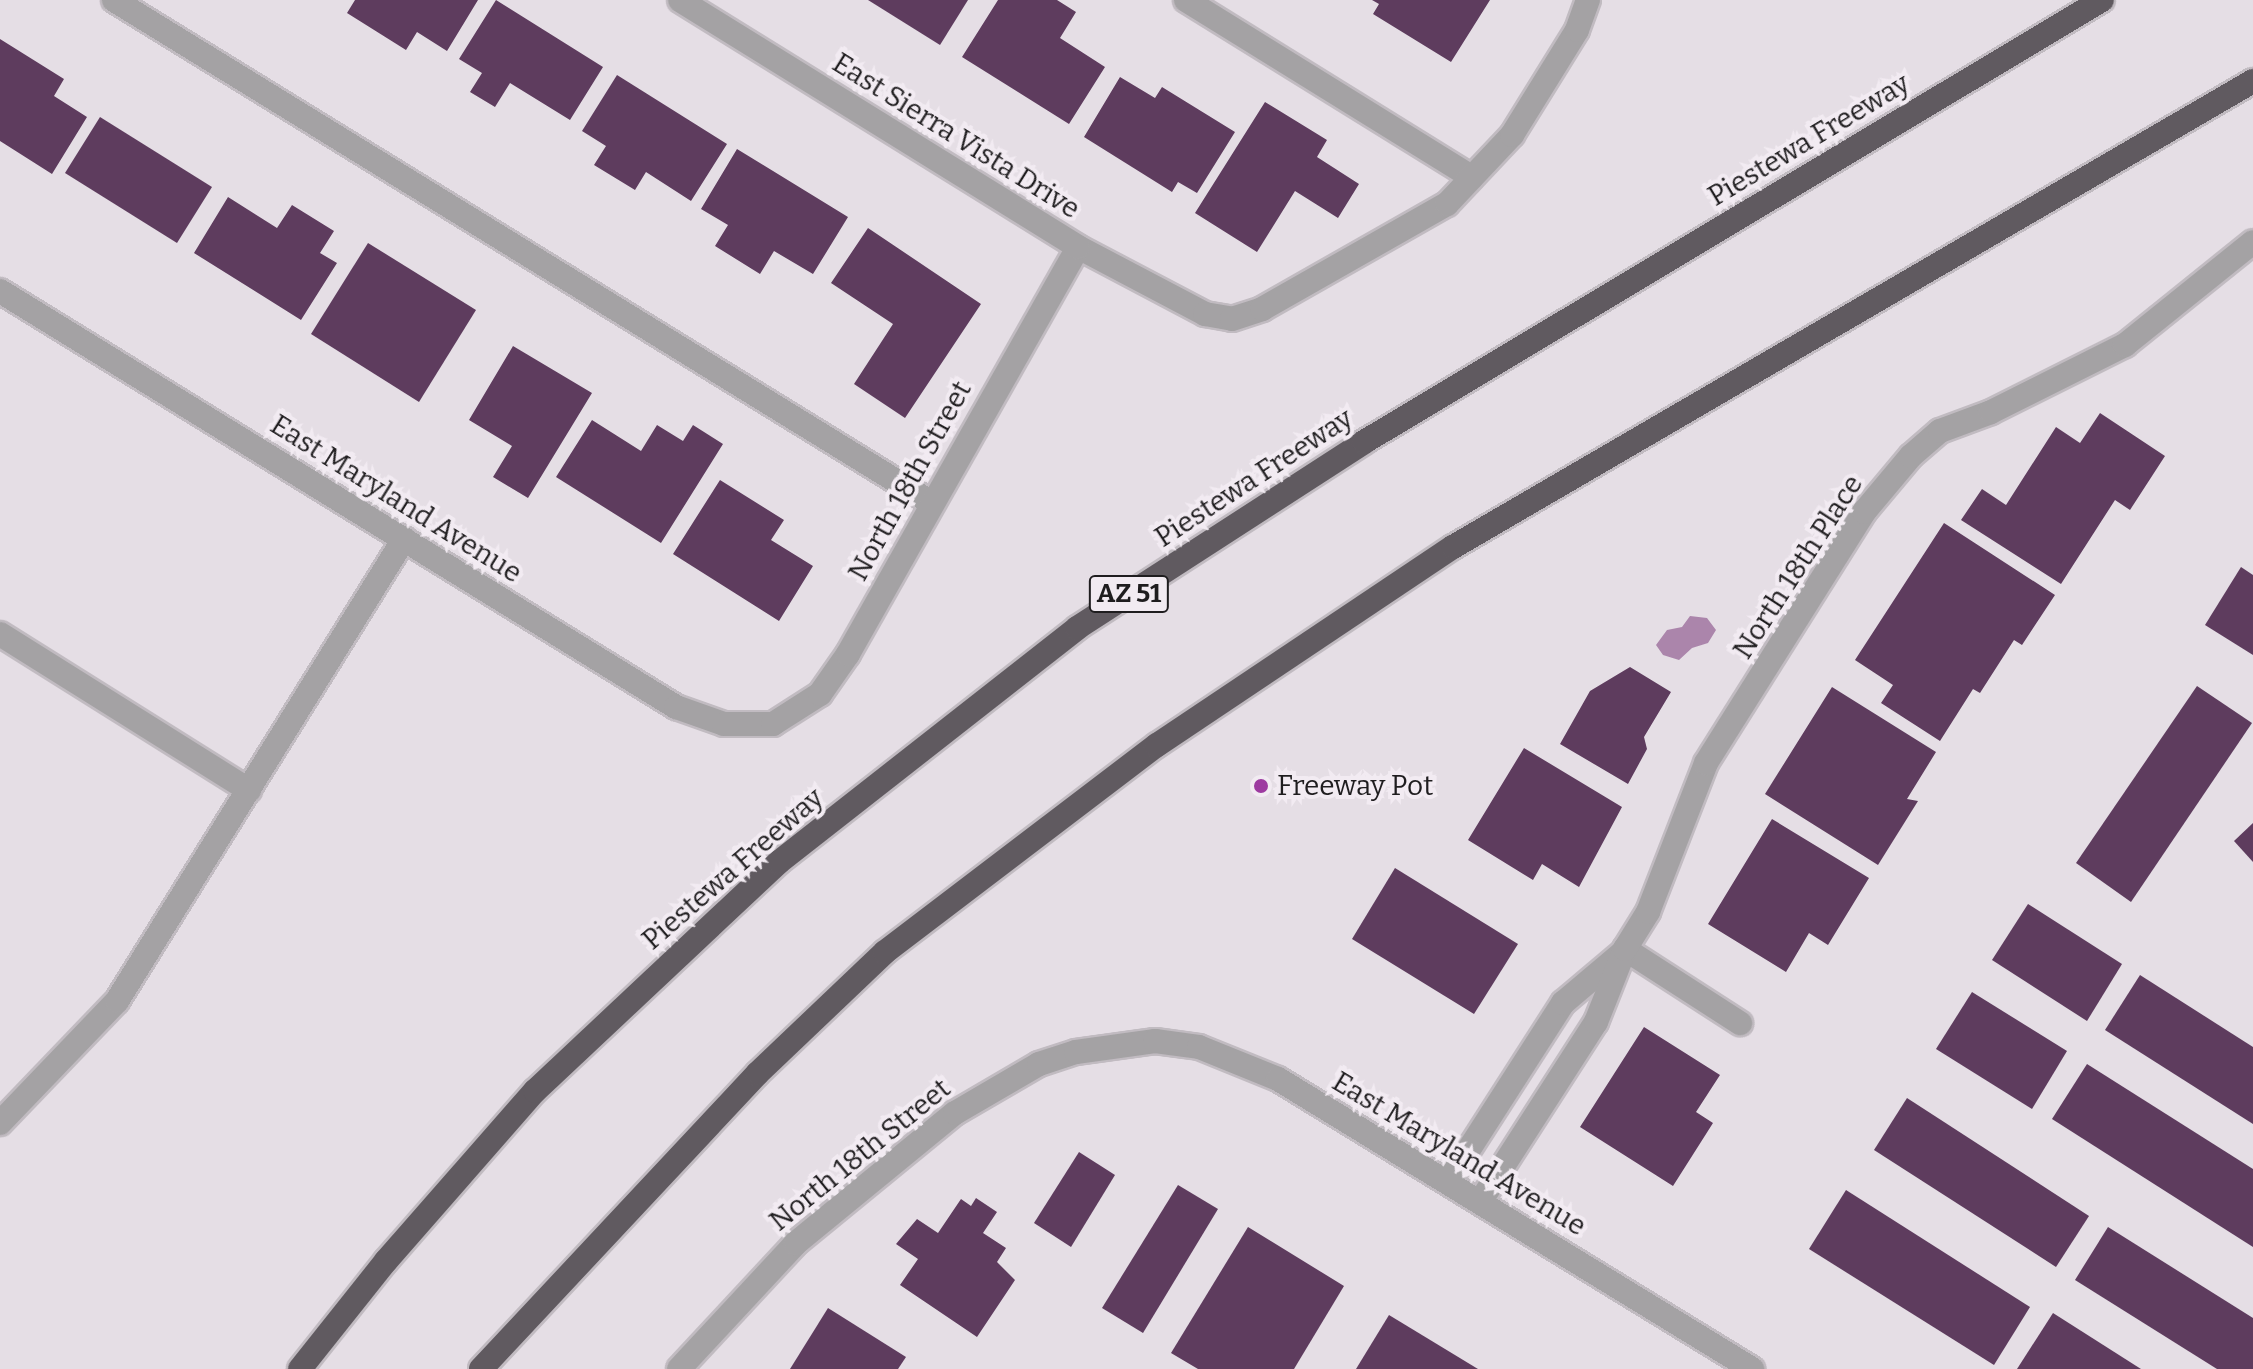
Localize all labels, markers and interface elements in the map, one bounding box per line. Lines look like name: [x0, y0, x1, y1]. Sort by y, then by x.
street label: East Sierra Vista Drive: [826, 46, 1086, 226]
street label: Piestewa Freeway: [1702, 67, 1916, 213]
street label: North 18th Street: [841, 375, 979, 587]
street label: Piestewa Freeway: [1149, 402, 1359, 554]
street label: East Maryland Avenue: [264, 408, 528, 590]
street label: North 18th Place: [1726, 469, 1870, 665]
road number: AZ 51: [1087, 572, 1171, 616]
place label: Freeway Pot: [1277, 769, 1433, 803]
marker: Freeway Pot: [1252, 777, 1270, 795]
street label: Piestewa Freeway: [636, 781, 830, 957]
street label: East Maryland Avenue: [1326, 1065, 1592, 1243]
street label: North 18th Street: [763, 1072, 957, 1238]

